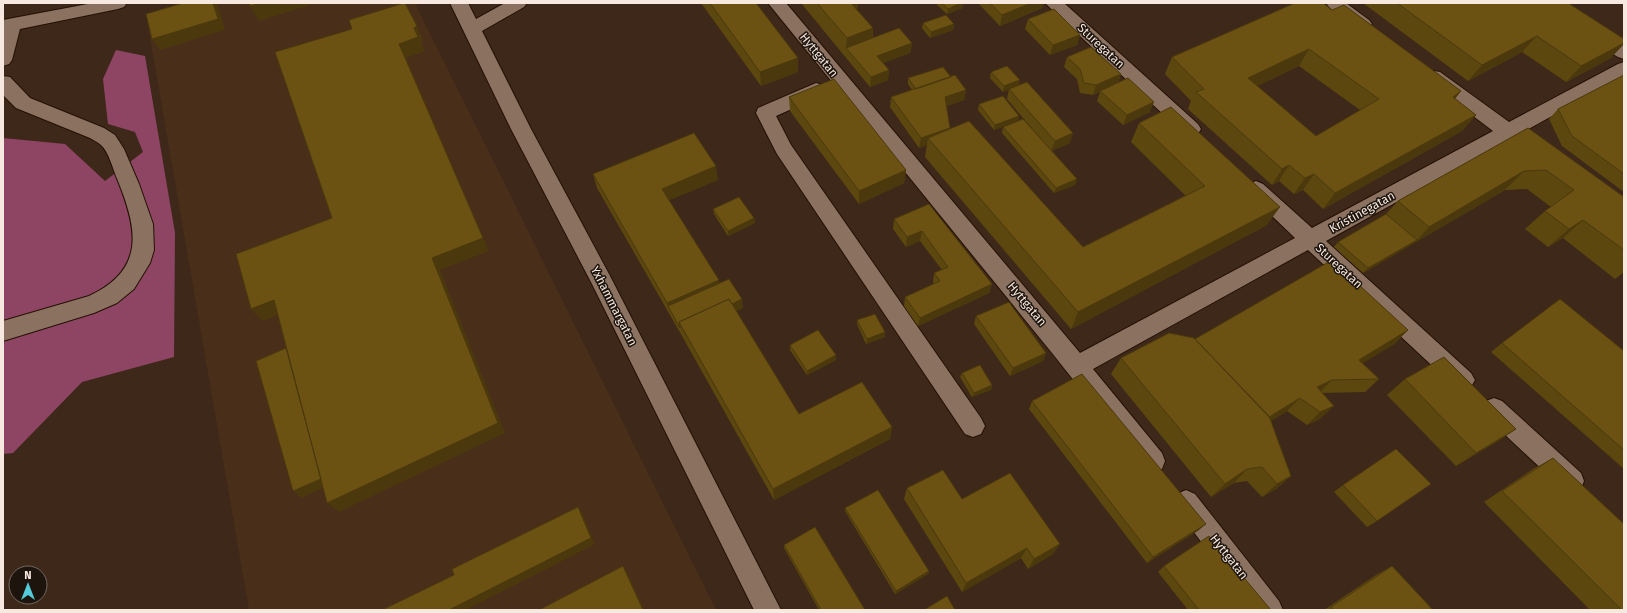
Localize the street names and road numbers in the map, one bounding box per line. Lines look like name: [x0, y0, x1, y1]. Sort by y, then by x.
street label: Sturegatan: [1075, 21, 1127, 71]
street label: Hyttgatan: [797, 30, 841, 80]
street label: Kristinegatan: [1327, 188, 1397, 236]
street label: Sturegatan: [1313, 241, 1365, 291]
street label: Yxhammargatan: [588, 264, 640, 348]
street label: Hyttgatan: [1005, 279, 1049, 329]
street label: Hyttgatan: [1207, 532, 1251, 582]

